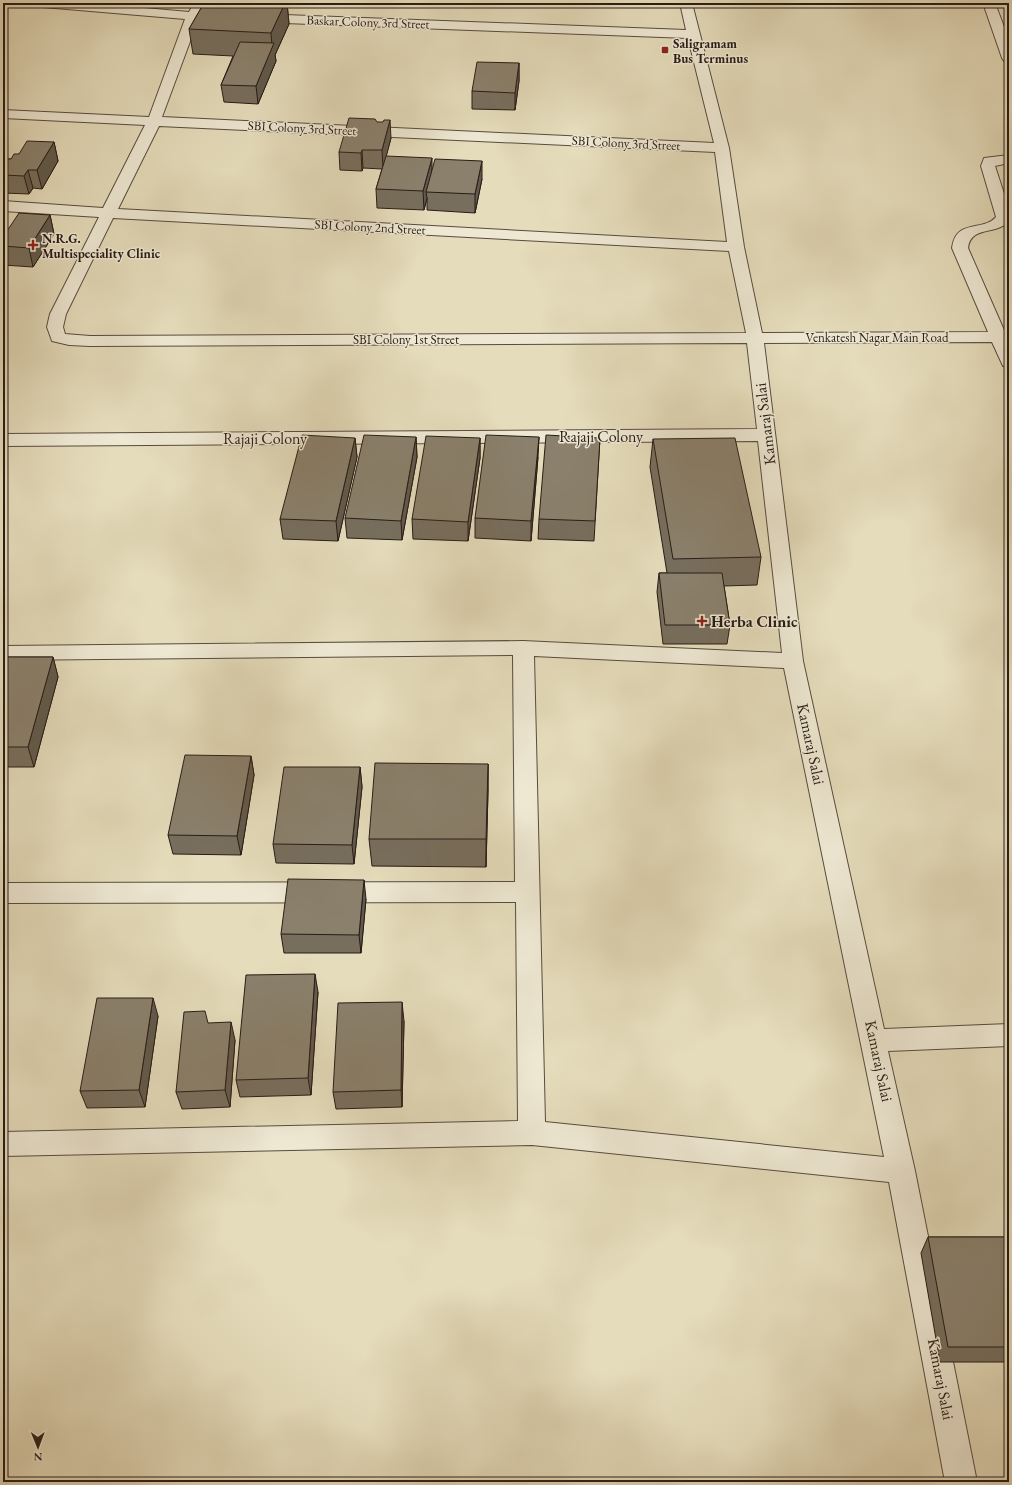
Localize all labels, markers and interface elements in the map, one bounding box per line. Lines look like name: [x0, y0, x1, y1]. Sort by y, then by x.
street label: Baskar Colony 3rd Street: [306, 11, 430, 33]
place label: Saligramam Bus Terminus: [673, 35, 748, 67]
marker: Saligramam Bus Terminus: [660, 45, 670, 55]
street label: SBI Colony 3rd Street: [247, 117, 357, 139]
street label: SBI Colony 3rd Street: [571, 132, 681, 154]
street label: SBI Colony 2nd Street: [314, 216, 426, 238]
place label: N.R.G. Multispeciality Clinic: [42, 230, 161, 262]
marker: N.R.G. Multispeciality Clinic: [27, 239, 39, 251]
street label: Venkatesh Nagar Main Road: [805, 329, 949, 346]
street label: SBI Colony 1st Street: [353, 331, 459, 348]
street label: Kamaraj Salai: [750, 382, 780, 466]
street label: Rajaji Colony: [559, 426, 644, 447]
street label: Rajaji Colony: [223, 428, 308, 449]
place label: Herba Clinic: [711, 611, 798, 632]
marker: Herba Clinic: [696, 615, 708, 627]
street label: Kamaraj Salai: [792, 701, 830, 787]
street label: Kamaraj Salai: [860, 1018, 898, 1104]
street label: Kamaraj Salai: [923, 1337, 959, 1422]
north arrow: [18, 1427, 58, 1467]
text: N: [34, 1450, 43, 1464]

